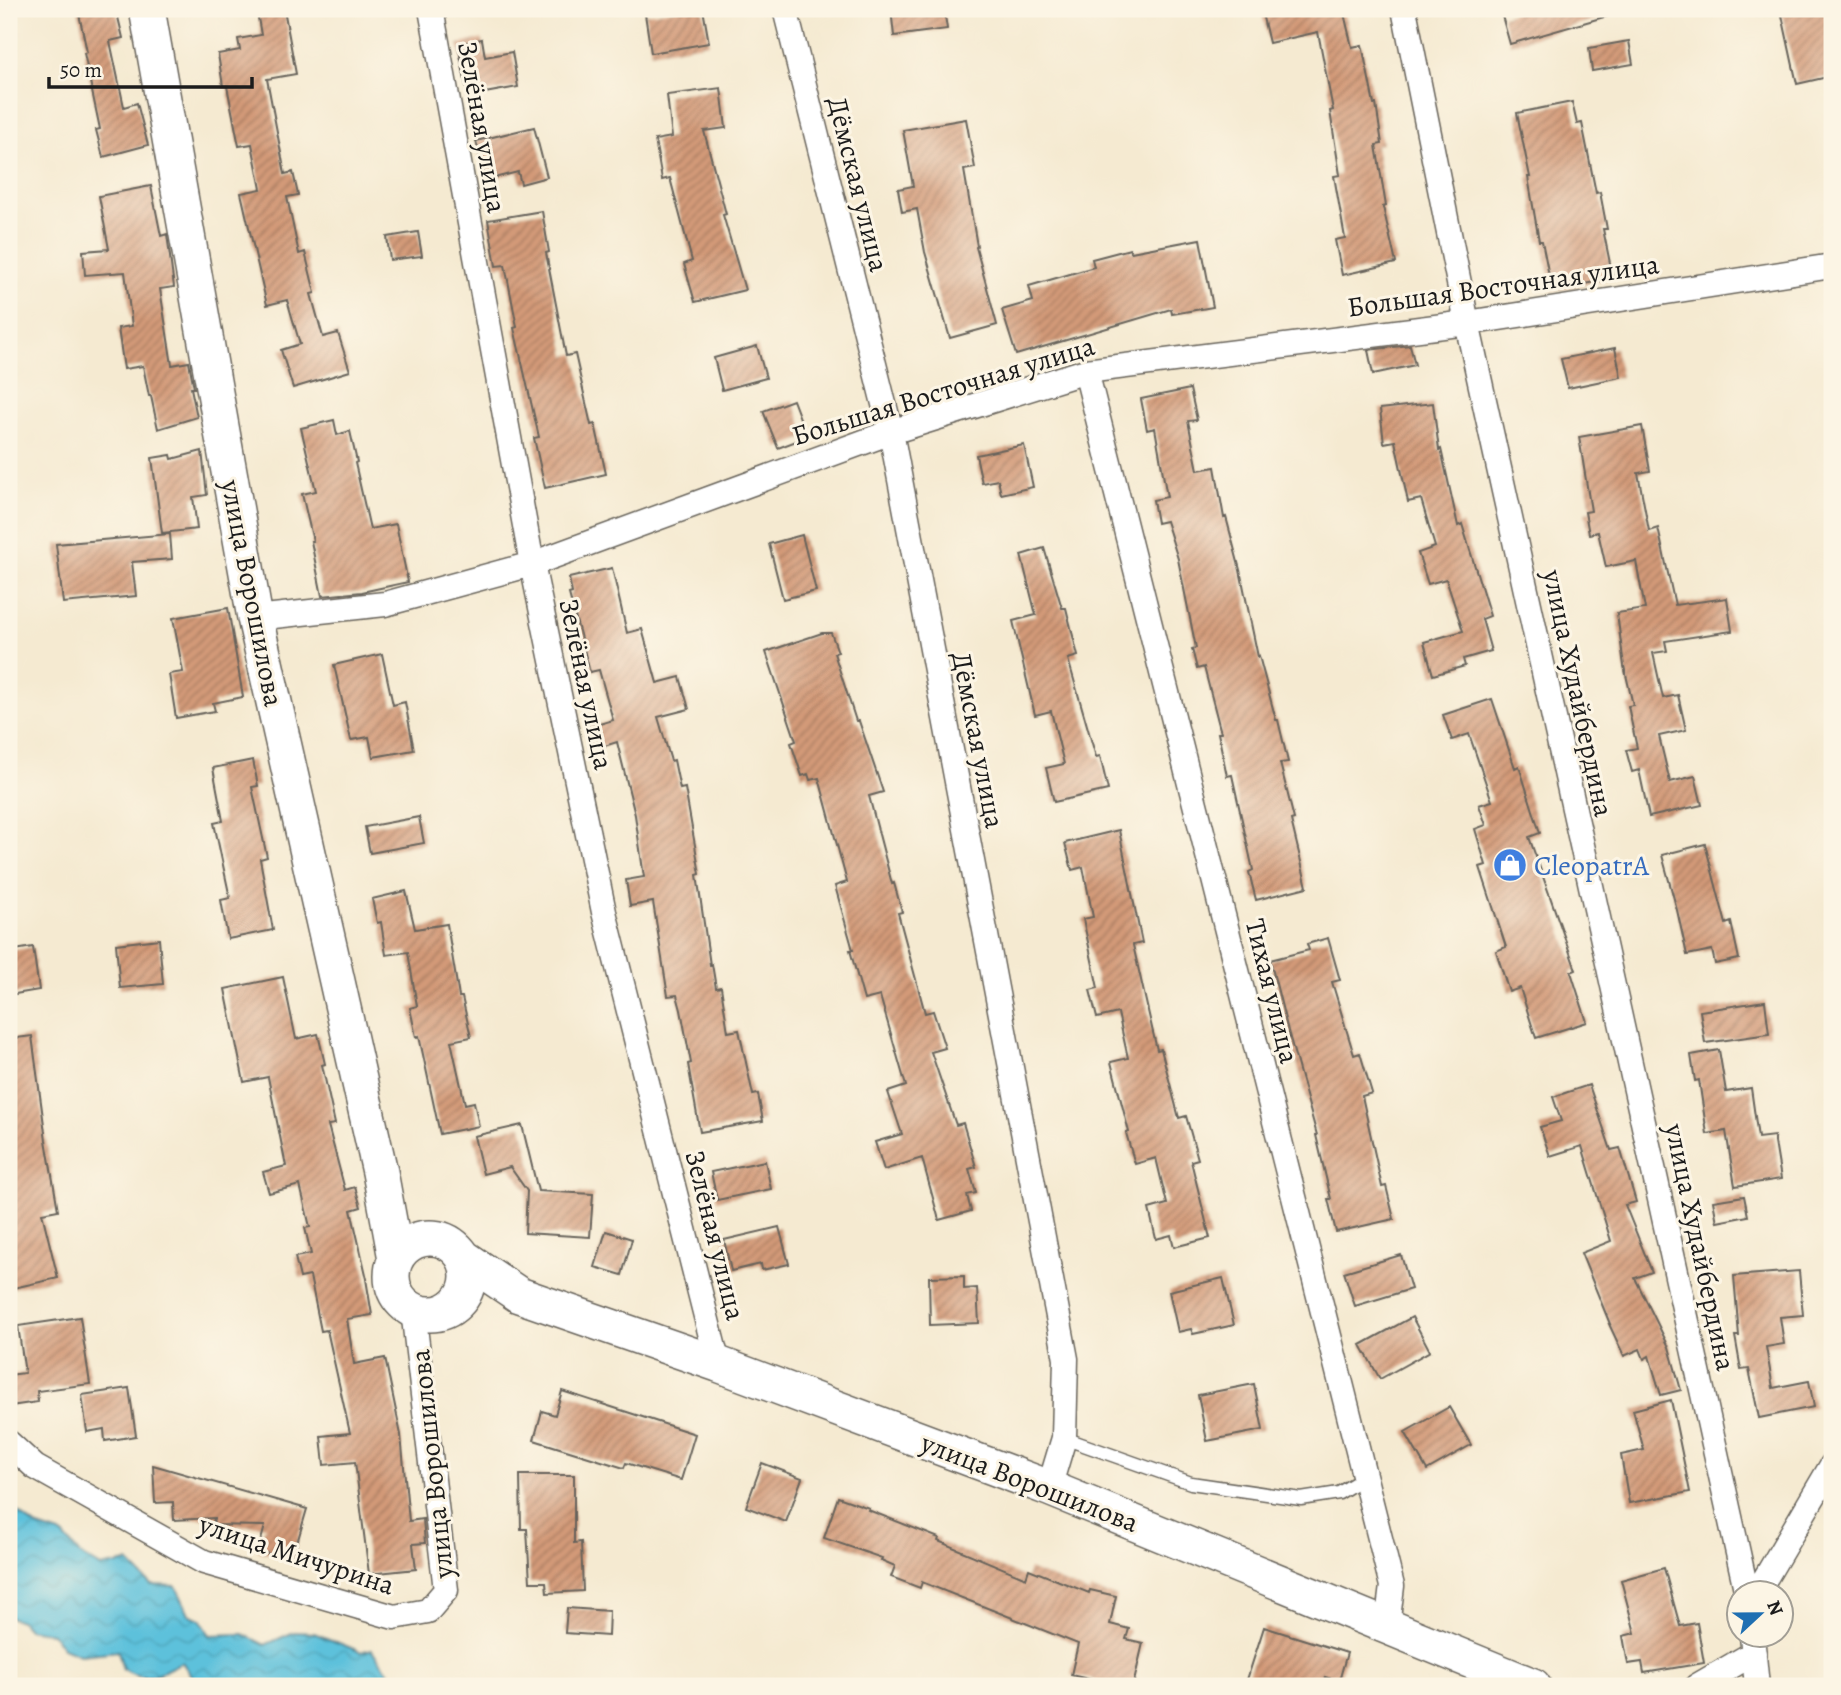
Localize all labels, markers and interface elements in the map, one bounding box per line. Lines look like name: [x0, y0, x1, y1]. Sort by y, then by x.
street label: Зелёная улица: [448, 38, 516, 216]
scale bar: [49, 46, 252, 90]
text: 50 m: [60, 56, 102, 84]
street label: Дёмская улица: [818, 93, 898, 276]
street label: Большая Восточная улица: [1345, 245, 1662, 327]
street label: Большая Восточная улица: [787, 327, 1099, 455]
street label: улица Ворошилова: [211, 476, 293, 710]
street label: улица Худайбердина: [1533, 565, 1623, 820]
street label: Зелёная улица: [549, 595, 623, 773]
street label: Дёмская улица: [942, 649, 1014, 832]
shop icon: CleopatrA: [1491, 846, 1529, 884]
place label: CleopatrA: [1534, 847, 1650, 885]
street label: Тихая улица: [1236, 915, 1308, 1067]
street label: улица Худайбердина: [1655, 1119, 1745, 1374]
street label: Зелёная улица: [676, 1146, 754, 1324]
street label: улица Ворошилова: [401, 1347, 463, 1581]
street label: улица Ворошилова: [914, 1424, 1144, 1542]
street label: улица Мичурина: [193, 1505, 399, 1604]
north arrow: [1726, 1580, 1796, 1650]
text: N: [1760, 1597, 1790, 1619]

